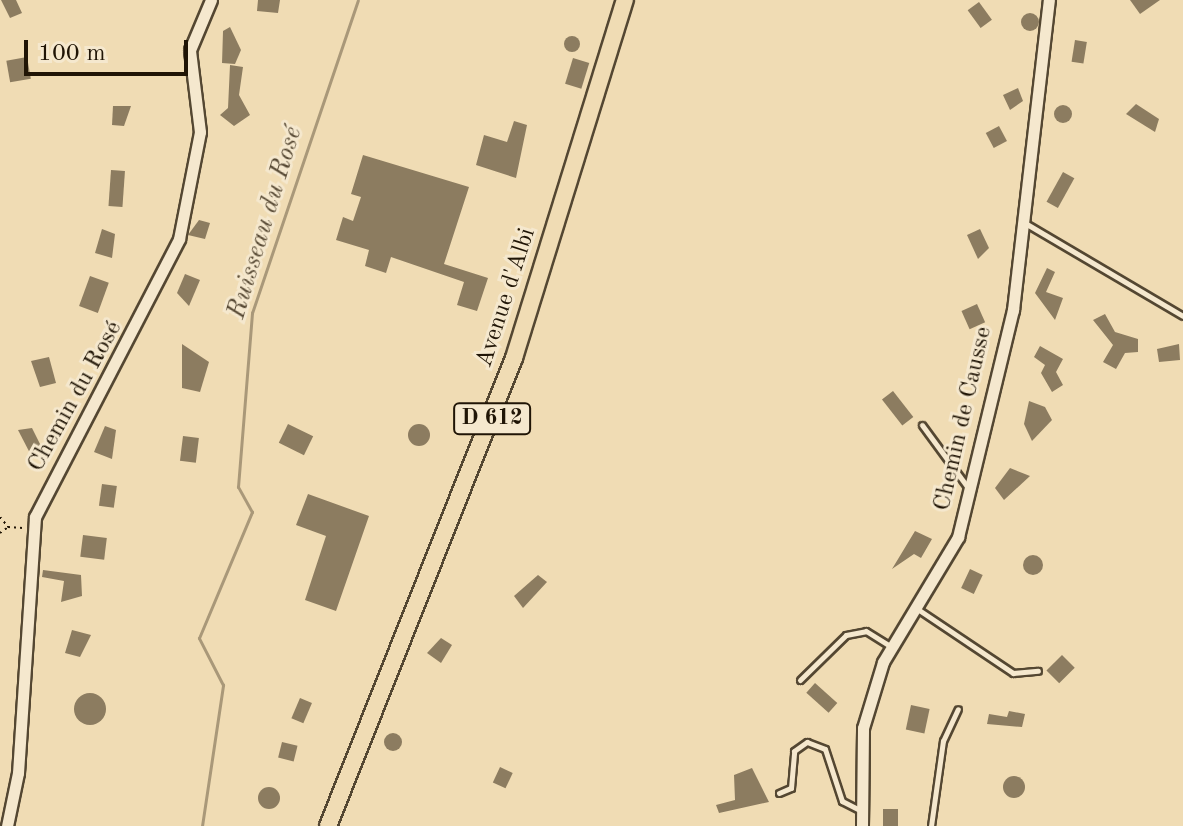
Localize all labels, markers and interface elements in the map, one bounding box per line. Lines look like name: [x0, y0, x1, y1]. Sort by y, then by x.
scale bar: [28, 24, 192, 74]
text: 100 m: [38, 42, 106, 66]
water label: Ruisseau du Rosé: [222, 123, 310, 323]
street label: Avenue d'Albi: [471, 225, 543, 371]
street label: Chemin du Rosé: [23, 317, 129, 477]
street label: Chemin de Causse: [929, 324, 999, 514]
road number: D 612: [452, 401, 532, 437]

